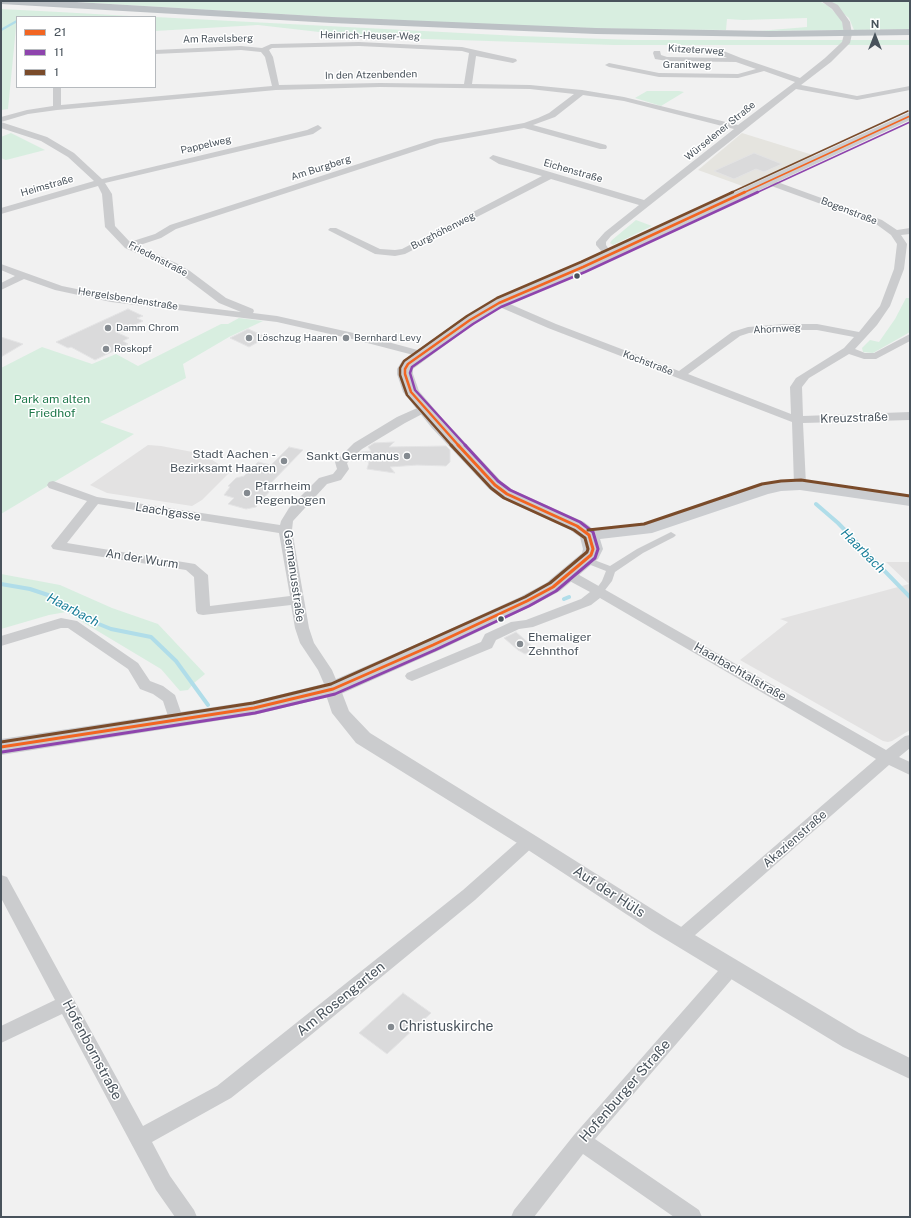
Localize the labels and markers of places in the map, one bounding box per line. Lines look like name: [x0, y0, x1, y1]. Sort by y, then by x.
unlabelled marker: [572, 271, 582, 281]
place label: Damm Chrom: [116, 322, 179, 334]
marker: Damm Chrom: [103, 323, 113, 333]
place label: Löschzug Haaren: [257, 332, 338, 344]
place label: Bernhard Levy: [354, 332, 421, 344]
marker: Löschzug Haaren: [244, 333, 254, 343]
marker: Bernhard Levy: [341, 333, 351, 343]
place label: Roskopf: [114, 343, 152, 355]
marker: Roskopf: [101, 344, 111, 354]
place label: Stadt Aachen - Bezirksamt Haaren: [170, 447, 276, 475]
place label: Sankt Germanus: [306, 449, 399, 463]
marker: Sankt Germanus: [402, 451, 412, 461]
marker: Stadt Aachen - Bezirksamt Haaren: [279, 456, 289, 466]
place label: Pfarrheim Regenbogen: [255, 479, 326, 507]
marker: Pfarrheim Regenbogen: [242, 488, 252, 498]
unlabelled marker: [496, 614, 506, 624]
place label: Ehemaliger Zehnthof: [528, 630, 591, 658]
marker: Ehemaliger Zehnthof: [515, 639, 525, 649]
place label: Christuskirche: [399, 1019, 493, 1035]
marker: Christuskirche: [386, 1022, 396, 1032]

